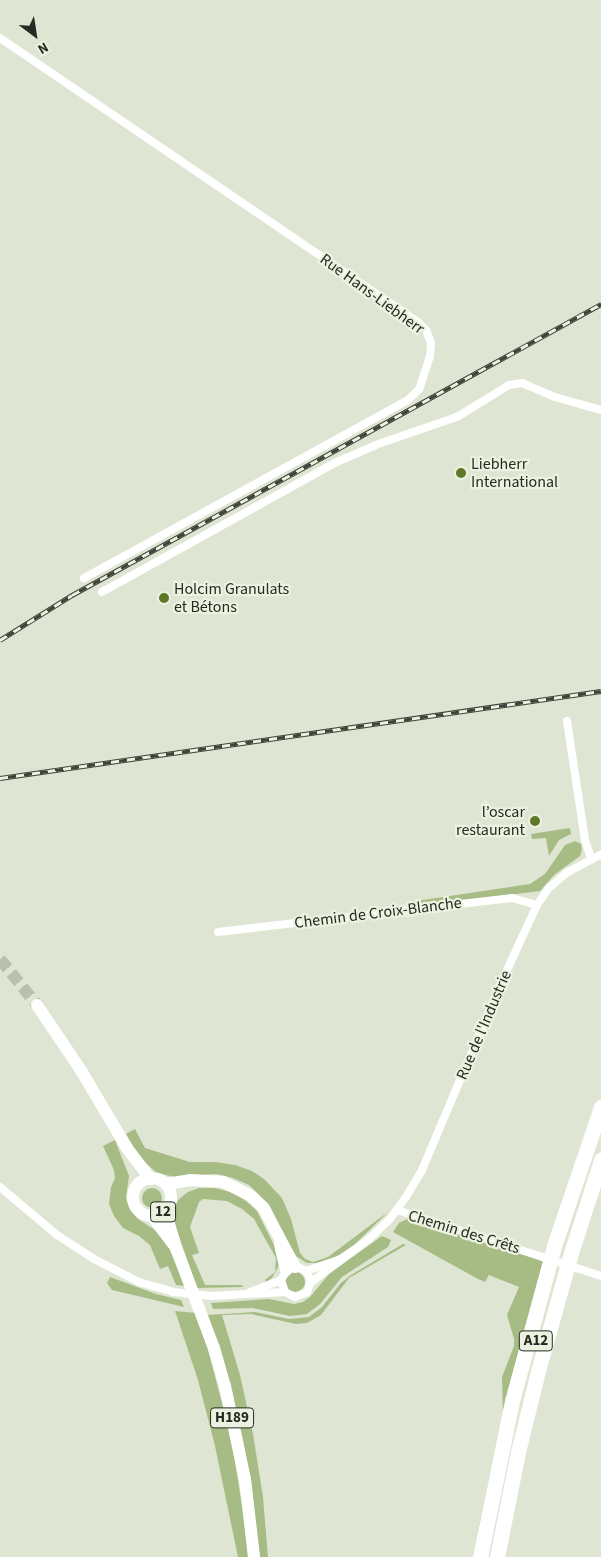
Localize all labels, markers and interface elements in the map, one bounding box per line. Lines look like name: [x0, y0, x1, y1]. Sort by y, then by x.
north arrow: [10, 10, 60, 60]
text: N: [34, 37, 52, 59]
street label: Rue Hans-Liebherr: [316, 250, 428, 338]
place label: Liebherr International: [471, 454, 558, 492]
marker: Liebherr International: [455, 467, 467, 479]
place label: Holcim Granulats et Bétons: [174, 579, 289, 617]
marker: Holcim Granulats et Bétons: [158, 592, 170, 604]
place label: l’oscar restaurant: [456, 802, 525, 840]
marker: l’oscar restaurant: [529, 815, 541, 827]
street label: Chemin de Croix-Blanche: [293, 893, 463, 933]
street label: Rue de l'Industrie: [452, 967, 516, 1083]
road number: 12: [149, 1200, 177, 1224]
street label: Chemin des Crêts: [406, 1206, 522, 1258]
road number: A12: [518, 1328, 554, 1354]
road number: H189: [210, 1406, 254, 1430]

